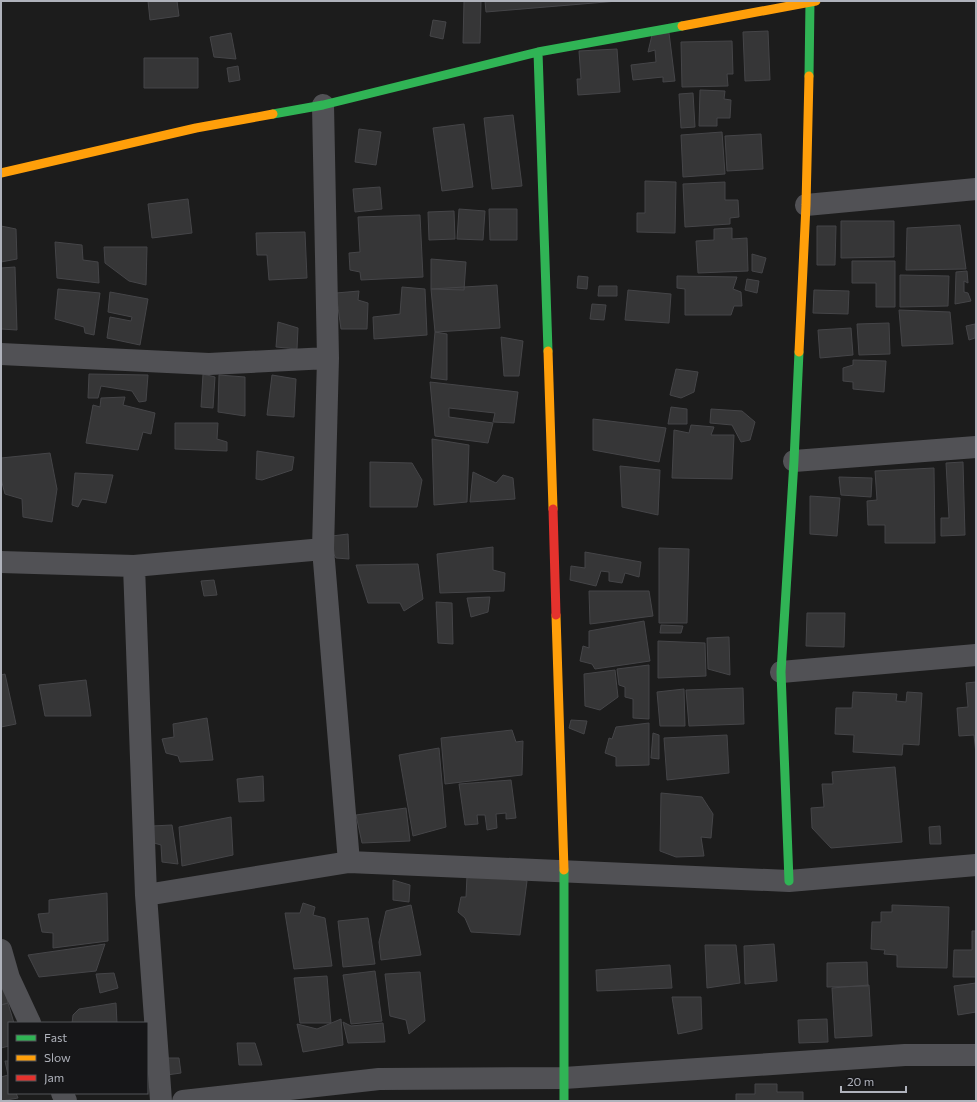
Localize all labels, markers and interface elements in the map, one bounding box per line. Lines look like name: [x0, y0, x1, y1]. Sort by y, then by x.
legend: [8, 1022, 148, 1094]
text: Fast: [44, 1030, 67, 1044]
text: Slow: [44, 1050, 71, 1064]
scale bar: [841, 1068, 906, 1094]
text: Jam: [44, 1070, 64, 1085]
text: 20 m: [847, 1074, 874, 1088]

